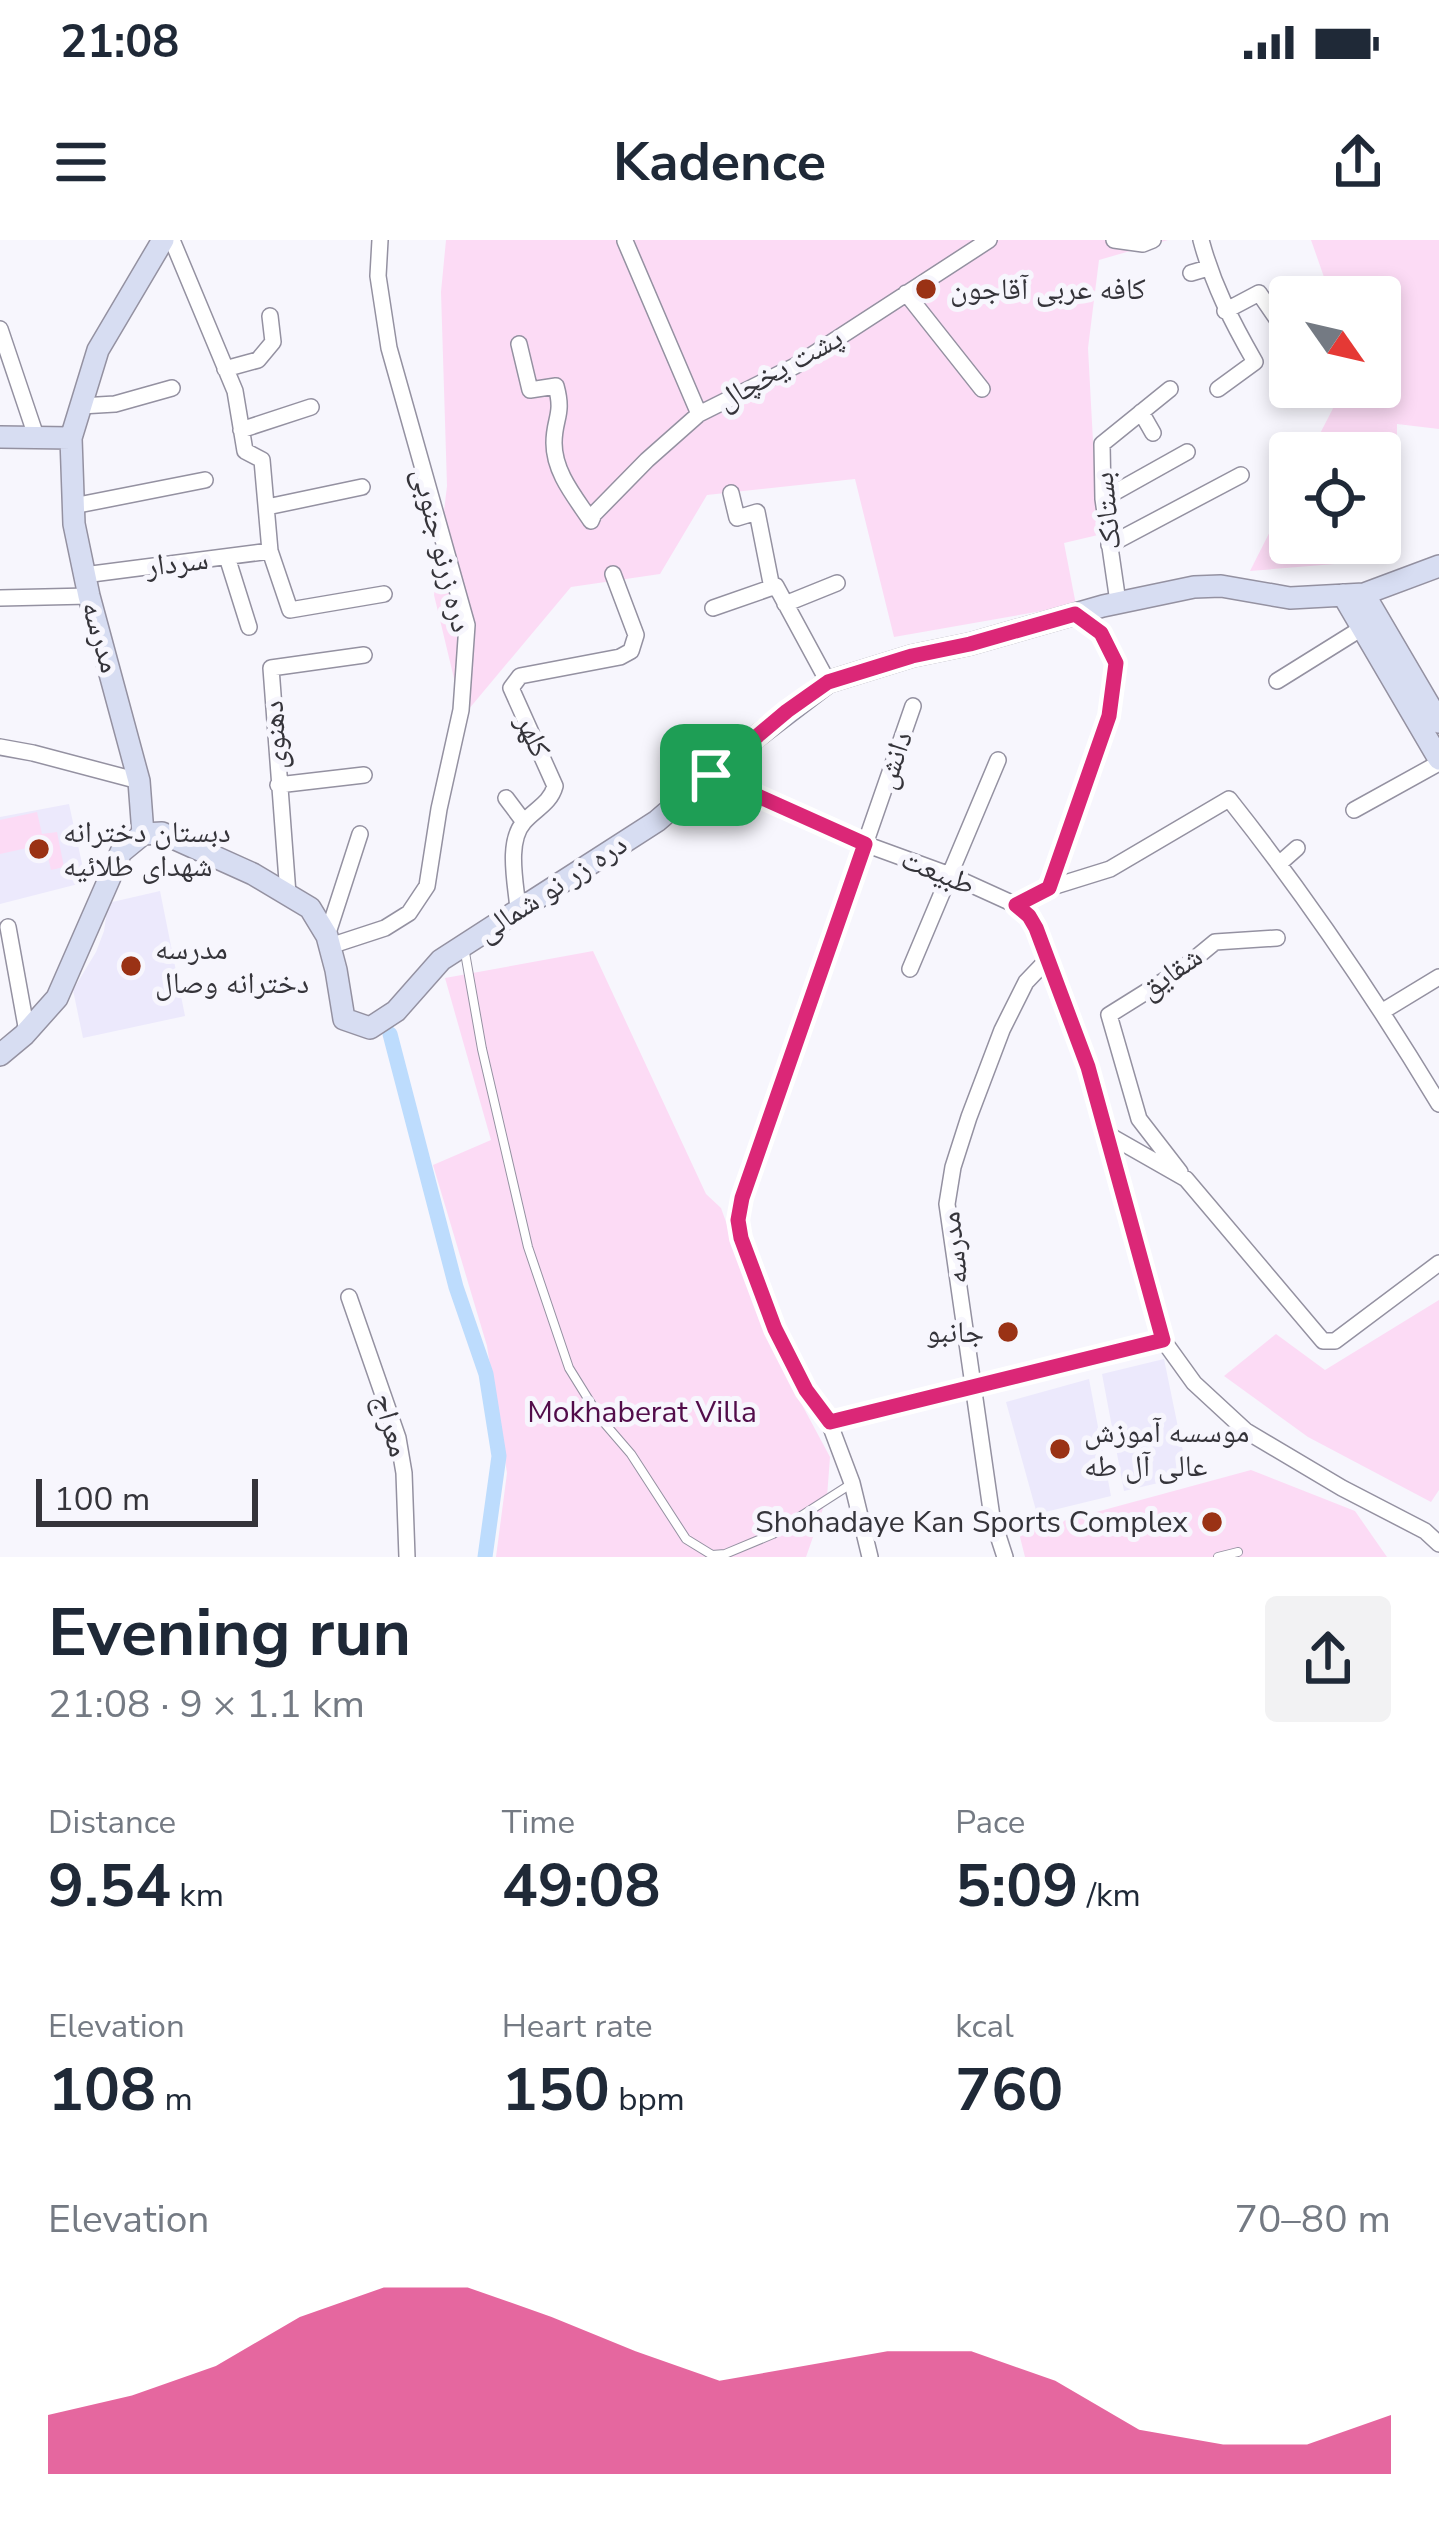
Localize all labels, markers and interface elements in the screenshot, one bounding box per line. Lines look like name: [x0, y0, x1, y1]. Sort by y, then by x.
text: 21:08: [60, 12, 179, 73]
text: Kadence: [613, 125, 826, 199]
icon: menu: [48, 129, 114, 195]
icon: share: [1325, 129, 1391, 195]
place label: کافه عربی آقاجون: [950, 269, 1146, 310]
marker: کافه عربی آقاجون: [913, 276, 939, 302]
north arrow: [1269, 276, 1401, 408]
map controls: [1269, 276, 1401, 564]
street label: پشت یخچال: [710, 318, 850, 420]
button: locate: [1269, 432, 1401, 564]
street label: دره زرنو جنوبی: [402, 464, 482, 636]
street label: بستانک: [1083, 470, 1131, 552]
street label: سردار: [142, 539, 211, 587]
street label: مدرسه: [71, 596, 131, 678]
street label: دهنوی: [253, 699, 297, 771]
street label: کلهر: [505, 707, 561, 764]
pin: [660, 724, 762, 826]
street label: دانش: [865, 726, 923, 794]
icon: arrive: [678, 742, 744, 808]
place label: دبستان دخترانه شهدای طلائیه: [63, 812, 231, 887]
street label: دره زر نو شمالی: [469, 824, 635, 952]
marker: دبستان دخترانه شهدای طلائیه: [26, 836, 52, 862]
street label: طبیعت: [895, 839, 981, 905]
place label: مدرسه دخترانه وصال: [155, 929, 309, 1004]
street label: شقایق: [1131, 937, 1211, 1009]
marker: مدرسه دخترانه وصال: [118, 953, 144, 979]
street label: مدرسه: [929, 1209, 979, 1287]
place label: جانبو: [926, 1312, 984, 1353]
marker: جانبو: [995, 1319, 1021, 1345]
street label: معراج: [362, 1388, 420, 1462]
park label: Mokhaberat Villa: [527, 1392, 757, 1433]
place label: موسسه آموزش عالی آل طه: [1084, 1412, 1249, 1487]
marker: موسسه آموزش عالی آل طه: [1047, 1436, 1073, 1462]
scale bar: [36, 1473, 258, 1526]
text: 100 m: [54, 1477, 150, 1522]
place label: Shohadaye Kan Sports Complex: [755, 1502, 1188, 1543]
marker: Shohadaye Kan Sports Complex: [1199, 1509, 1225, 1535]
text: Evening run: [48, 1588, 411, 1678]
button: share: [1265, 1596, 1391, 1722]
text: 21:08 · 9 × 1.1 km: [48, 1678, 365, 1731]
text: Distance: [48, 1800, 176, 1845]
text: Time: [502, 1800, 575, 1845]
text: Pace: [955, 1800, 1025, 1845]
text: 9.54: [48, 1845, 171, 1927]
text: 49:08: [502, 1845, 661, 1927]
text: 5:09: [955, 1845, 1078, 1927]
text: km: [171, 1873, 224, 1918]
text: /km: [1078, 1873, 1141, 1918]
text: Elevation: [48, 2004, 185, 2049]
text: Heart rate: [502, 2004, 653, 2049]
text: kcal: [955, 2004, 1014, 2049]
text: 108: [48, 2049, 156, 2131]
text: 150: [502, 2049, 610, 2131]
text: 760: [955, 2049, 1063, 2131]
text: m: [156, 2077, 193, 2122]
text: bpm: [610, 2077, 685, 2122]
text: Elevation: [48, 2193, 209, 2246]
text: 70–80 m: [1234, 2193, 1391, 2246]

